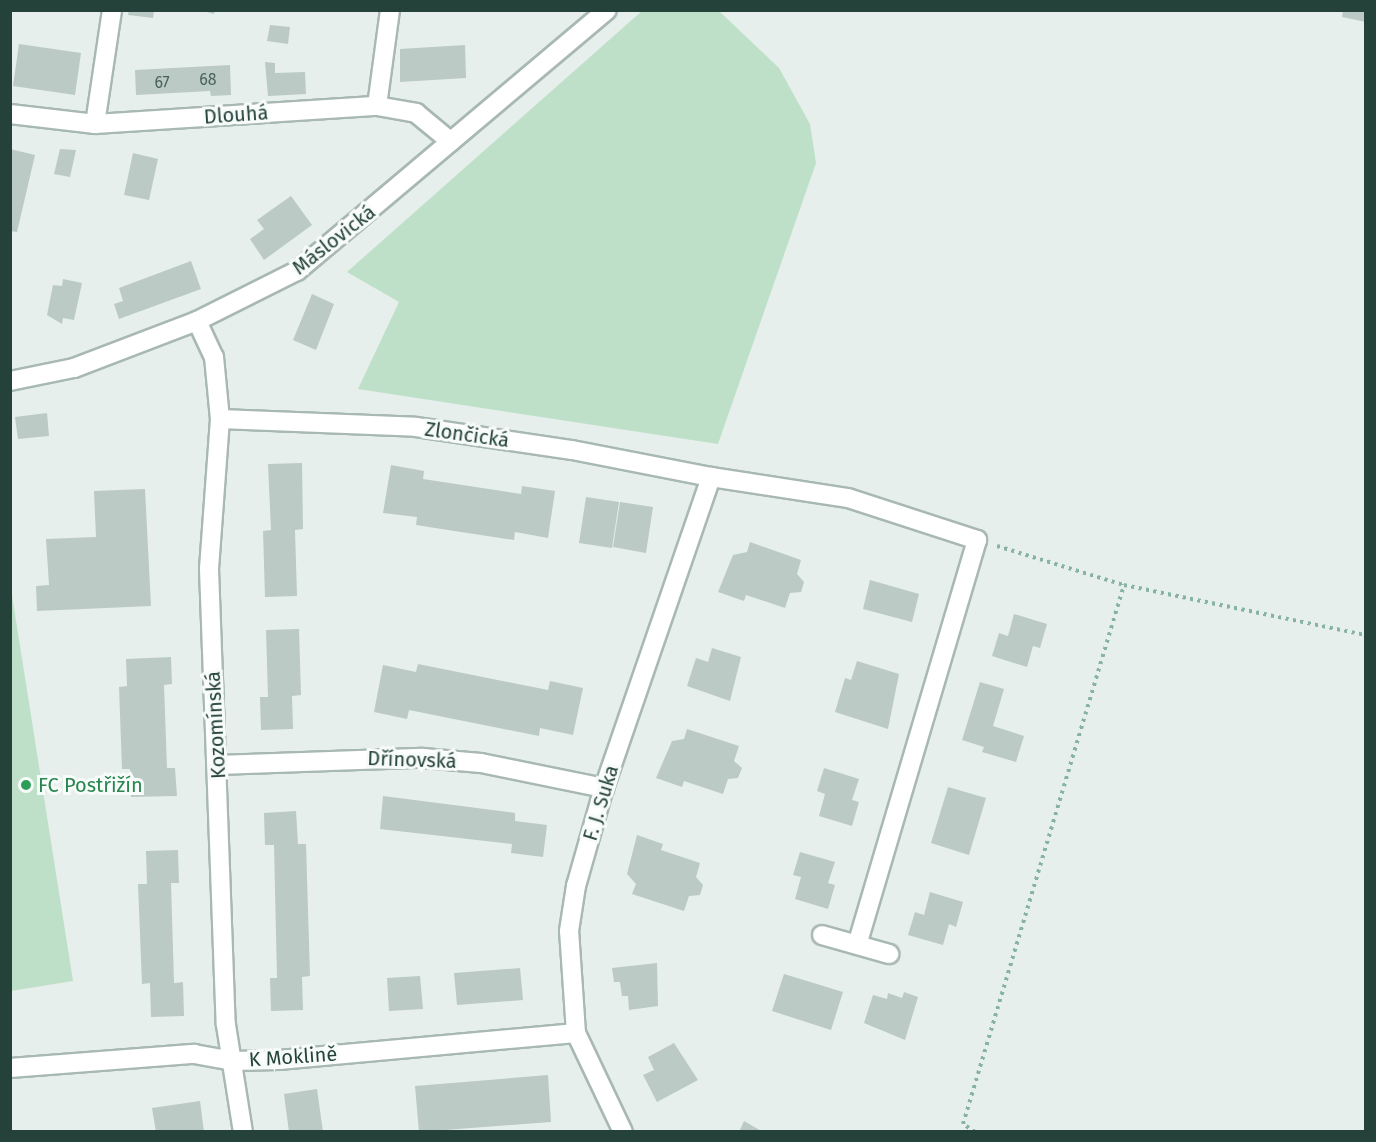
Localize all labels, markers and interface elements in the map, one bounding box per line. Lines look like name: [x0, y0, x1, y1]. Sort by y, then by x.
house number: 68: [199, 70, 217, 90]
house number: 67: [154, 73, 170, 93]
street label: Dlouhá: [203, 101, 269, 129]
street label: Máslovická: [288, 200, 380, 280]
street label: Zlončická: [423, 417, 511, 453]
street label: Kozomínská: [201, 670, 231, 780]
street label: Dřínovská: [367, 746, 457, 774]
street label: F. J. Suka: [578, 762, 624, 844]
place label: FC Postřižín: [38, 773, 143, 797]
marker: FC Postřižín: [19, 778, 33, 792]
street label: K Moklině: [248, 1042, 338, 1072]

